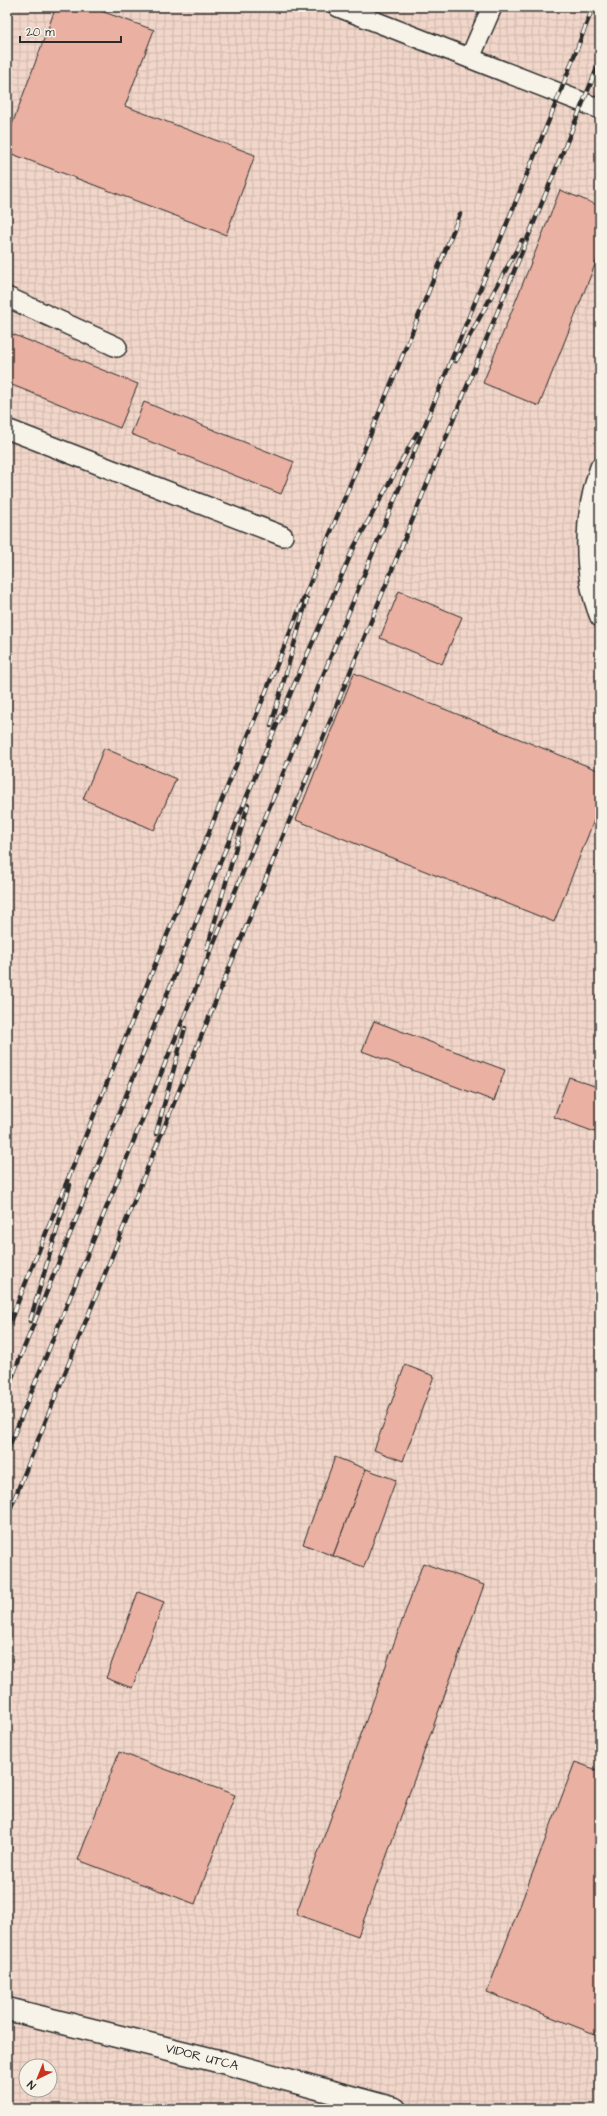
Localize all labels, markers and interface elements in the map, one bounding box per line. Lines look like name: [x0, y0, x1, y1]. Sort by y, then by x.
scale bar: [20, 18, 121, 44]
text: 20 m: [26, 24, 55, 41]
street label: VIDOR UTCA: [164, 2039, 241, 2075]
north arrow: [18, 2058, 58, 2098]
text: N: [24, 2077, 39, 2093]

